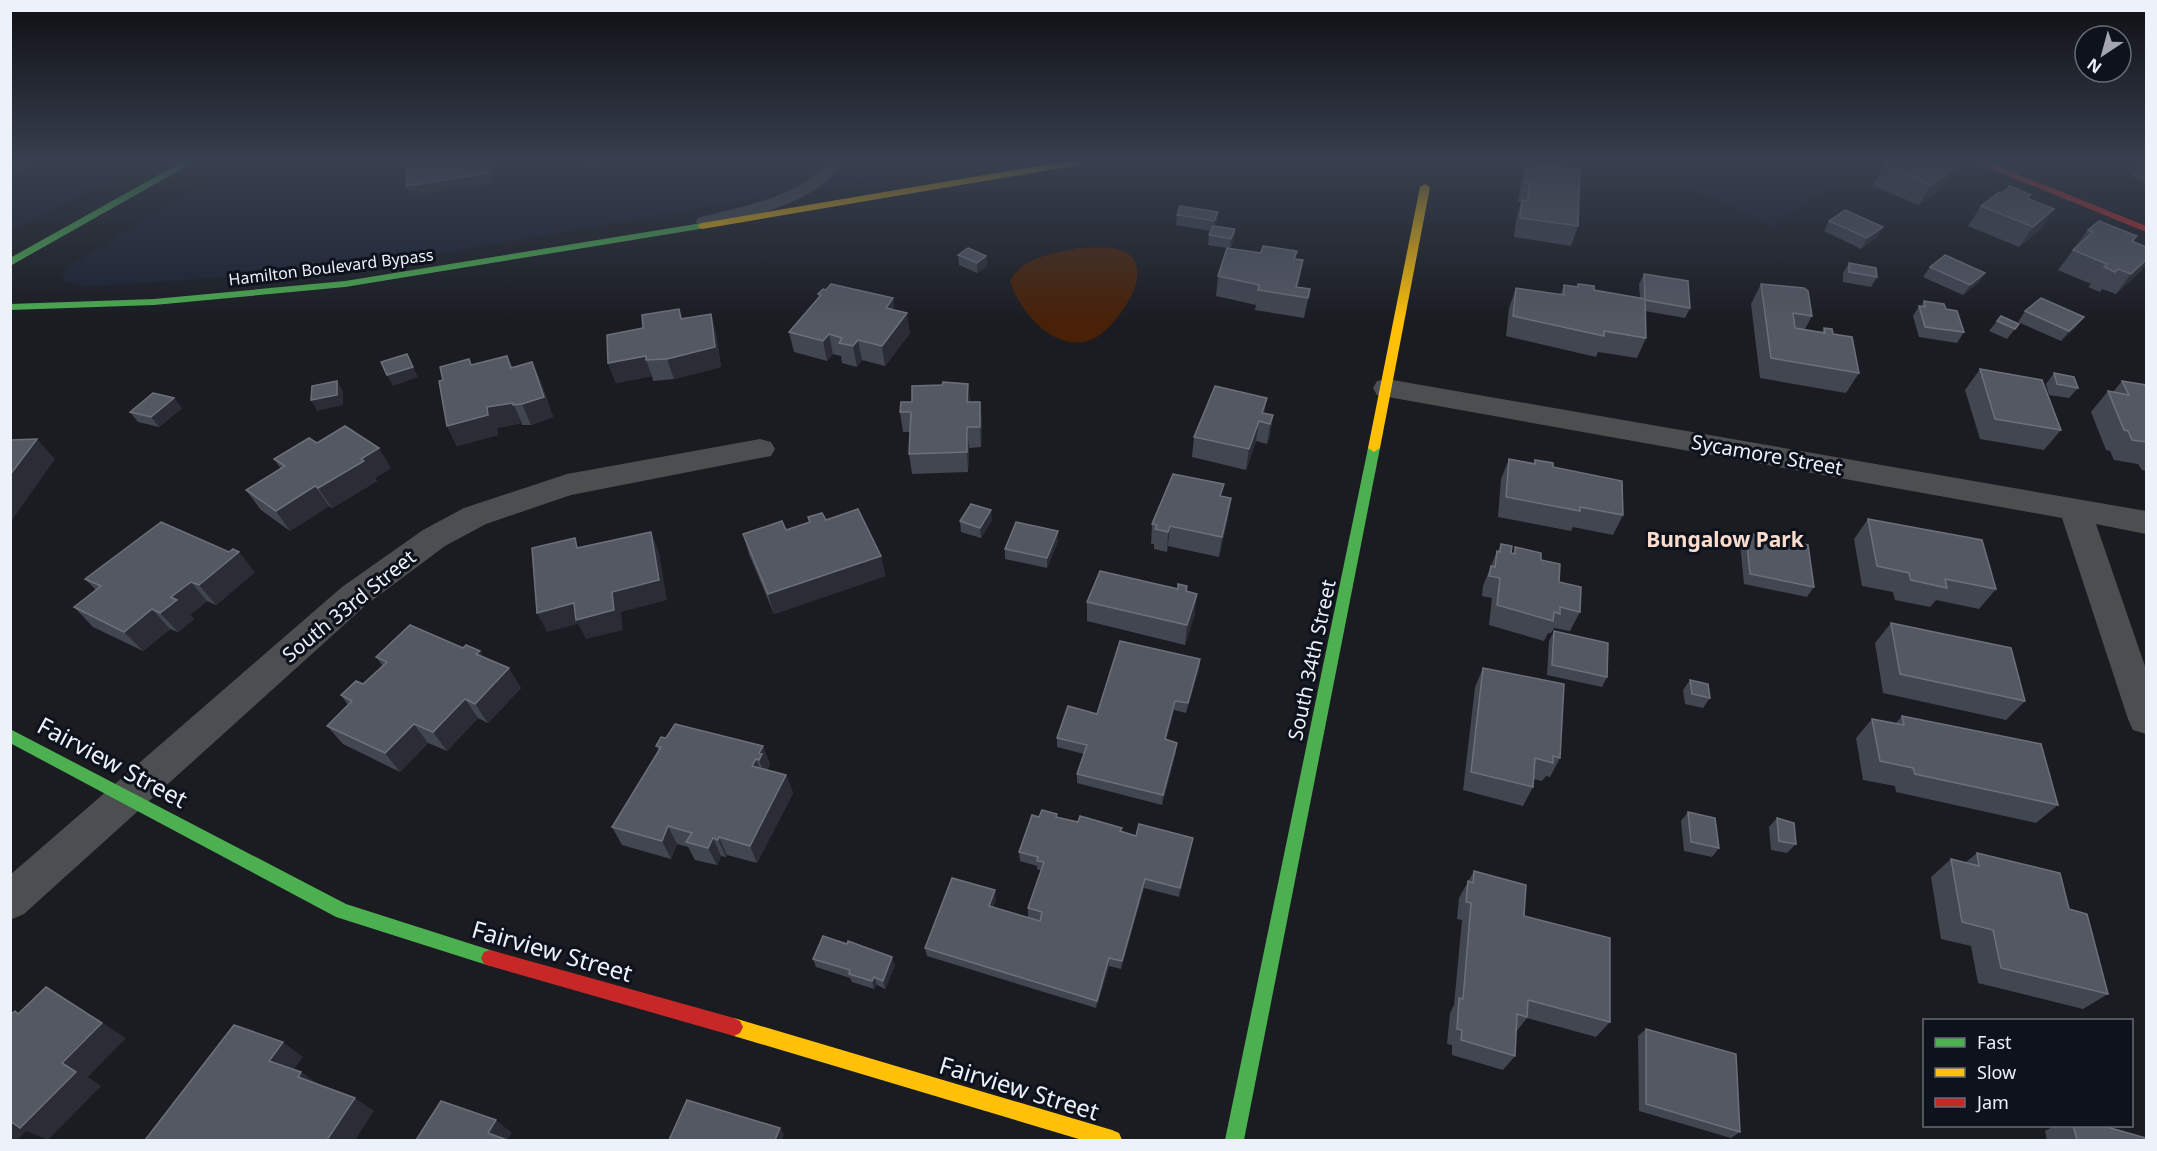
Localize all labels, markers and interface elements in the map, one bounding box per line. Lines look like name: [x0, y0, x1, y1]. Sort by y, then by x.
north arrow: [2073, 24, 2133, 84]
text: N: [2082, 53, 2106, 79]
street label: Hamilton Boulevard Bypass: [227, 244, 435, 290]
street label: Sycamore Street: [1689, 428, 1845, 481]
district label: Bungalow Park: [1646, 525, 1805, 553]
street label: South 33rd Street: [276, 543, 421, 668]
street label: South 34th Street: [1281, 577, 1342, 743]
street label: Fairview Street: [32, 708, 194, 815]
street label: Fairview Street: [468, 912, 637, 989]
legend: [1923, 1019, 2133, 1127]
text: Fast: [1977, 1030, 2012, 1054]
street label: Fairview Street: [935, 1048, 1104, 1128]
text: Slow: [1977, 1060, 2016, 1084]
text: Jam: [1975, 1090, 2009, 1114]

